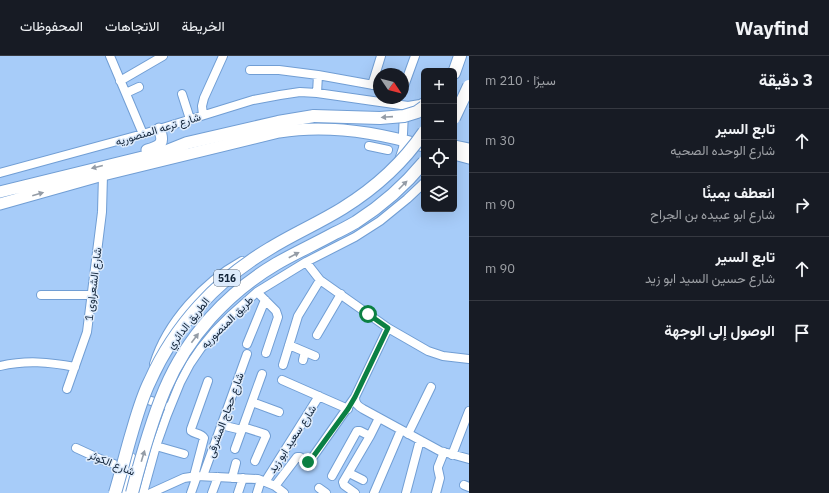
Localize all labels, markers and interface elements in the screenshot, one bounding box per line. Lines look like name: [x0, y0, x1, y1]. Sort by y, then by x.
text: Wayfind: [735, 16, 809, 40]
text: المحفوظات: [20, 17, 83, 35]
text: الاتجاهات: [105, 17, 159, 35]
text: الخريطة: [181, 17, 225, 35]
north arrow: [373, 68, 409, 104]
map controls: [421, 68, 457, 212]
button: +: [421, 68, 457, 104]
text: 3 دقيقة: [759, 69, 813, 91]
text: سيرًا · 210 m: [485, 72, 556, 89]
button: −: [421, 104, 457, 140]
street label: شارع ترعه المنصوريه: [114, 109, 203, 150]
one-way arrow: [381, 114, 393, 121]
text: تابع السير: [716, 119, 775, 138]
icon: ahead: [791, 130, 813, 152]
text: 30 m: [485, 132, 515, 149]
button: locate: [421, 140, 457, 176]
text: شارع الوحده الصحيه: [670, 142, 775, 159]
one-way arrow: [91, 165, 103, 171]
button: layers: [421, 176, 457, 212]
one-way arrow: [398, 180, 408, 190]
text: انعطف يمينًا: [702, 183, 775, 202]
one-way arrow: [32, 191, 44, 197]
icon: right: [791, 194, 813, 216]
text: 90 m: [485, 196, 515, 213]
text: شارع ابو عبيده بن الجراح: [650, 206, 775, 223]
street label: شارع الشعراوى 1: [82, 246, 105, 322]
text: تابع السير: [716, 247, 775, 266]
one-way arrow: [288, 251, 299, 258]
icon: ahead: [791, 258, 813, 280]
text: 90 m: [485, 260, 515, 277]
road number: 516: [214, 270, 240, 286]
text: شارع حسين السيد ابو زيد: [645, 270, 775, 287]
street label: طريق المنصوريه: [198, 293, 256, 351]
street label: الطريق الدائري: [164, 294, 215, 353]
route start: [359, 305, 377, 323]
text: الوصول إلى الوجهة: [664, 321, 775, 340]
icon: arrive: [791, 322, 813, 344]
one-way arrow: [191, 332, 199, 343]
street label: شارع حجاج المشرقى: [203, 370, 248, 460]
street label: شارع سعيد ابو زيد: [265, 402, 320, 476]
street label: شارع الكوثر: [86, 447, 137, 480]
one-way arrow: [140, 449, 146, 461]
route end: [299, 453, 317, 471]

